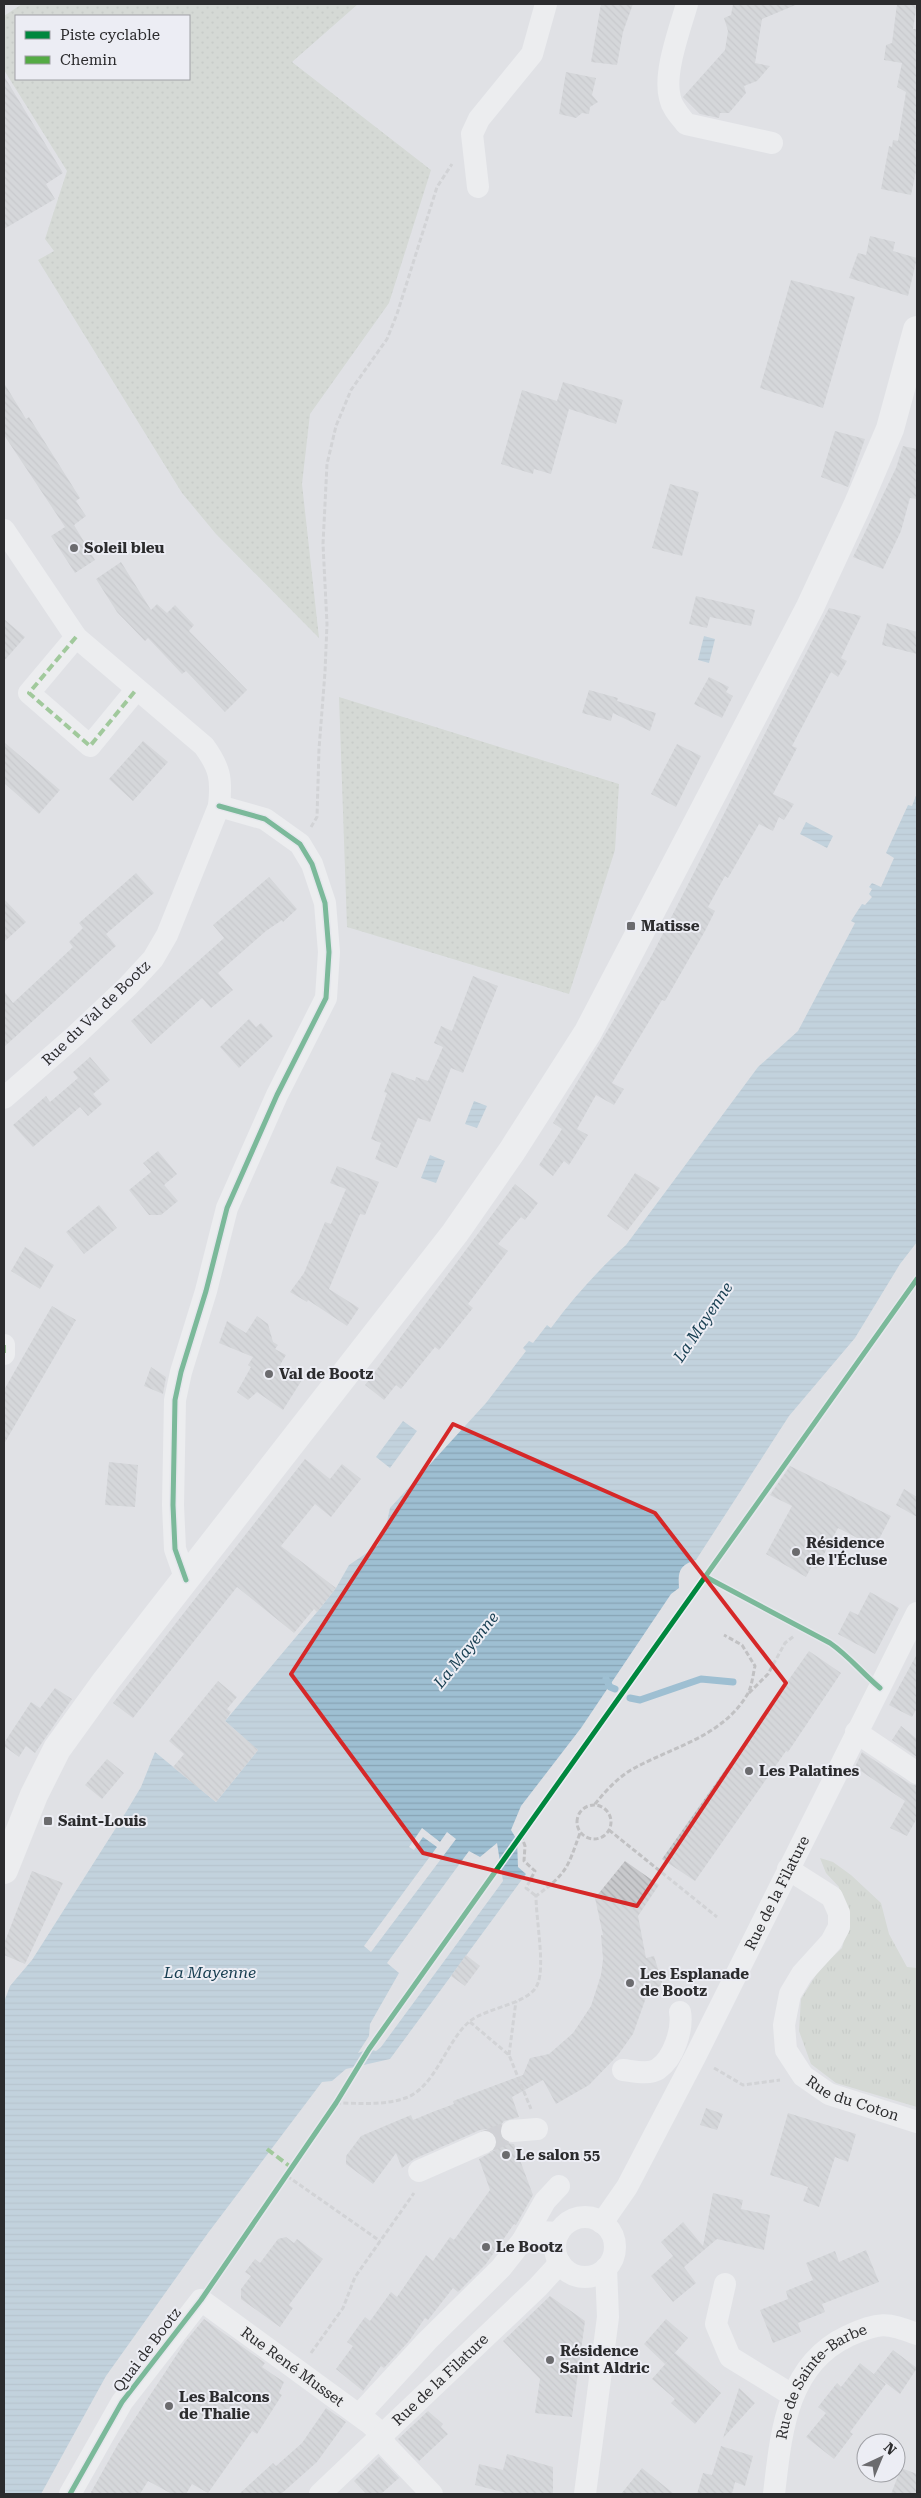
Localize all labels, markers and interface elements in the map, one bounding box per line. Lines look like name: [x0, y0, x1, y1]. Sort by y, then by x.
legend: [15, 15, 190, 80]
text: Piste cyclable: [60, 26, 160, 44]
text: Chemin: [60, 51, 117, 69]
place label: Soleil bleu: [84, 539, 165, 557]
marker: Soleil bleu: [68, 542, 80, 554]
place label: Matisse: [641, 917, 700, 935]
marker: Matisse: [625, 920, 637, 932]
street label: Rue du Val de Bootz: [38, 957, 154, 1069]
water label: La Mayenne: [669, 1278, 737, 1366]
place label: Val de Bootz: [279, 1365, 373, 1383]
marker: Val de Bootz: [263, 1368, 275, 1380]
place label: Résidence de l'Écluse: [806, 1534, 887, 1569]
marker: Résidence de l'Écluse: [790, 1546, 802, 1558]
water label: La Mayenne: [429, 1608, 502, 1693]
place label: Les Palatines: [759, 1762, 860, 1780]
marker: Les Palatines: [743, 1765, 755, 1777]
place label: Saint-Louis: [58, 1812, 147, 1830]
marker: Saint-Louis: [42, 1815, 54, 1827]
street label: Rue de la Filature: [741, 1833, 813, 1953]
water label: La Mayenne: [163, 1963, 256, 1982]
place label: Les Esplanade de Bootz: [640, 1965, 749, 2000]
marker: Les Esplanade de Bootz: [624, 1977, 636, 1989]
street label: Rue du Coton: [803, 2072, 902, 2125]
place label: Le salon 55: [516, 2146, 600, 2164]
marker: Le salon 55: [500, 2149, 512, 2161]
place label: Le Bootz: [496, 2238, 563, 2256]
marker: Le Bootz: [480, 2241, 492, 2253]
street label: Quai de Bootz: [109, 2304, 185, 2396]
street label: Rue de Sainte-Barbe: [772, 2320, 869, 2441]
street label: Rue René Musset: [237, 2323, 348, 2411]
street label: Rue de la Filature: [389, 2330, 492, 2429]
place label: Résidence Saint Aldric: [560, 2342, 650, 2377]
marker: Résidence Saint Aldric: [544, 2354, 556, 2366]
place label: Les Balcons de Thalie: [179, 2388, 270, 2423]
marker: Les Balcons de Thalie: [163, 2400, 175, 2412]
north arrow: [856, 2433, 906, 2483]
text: N: [881, 2439, 900, 2458]

